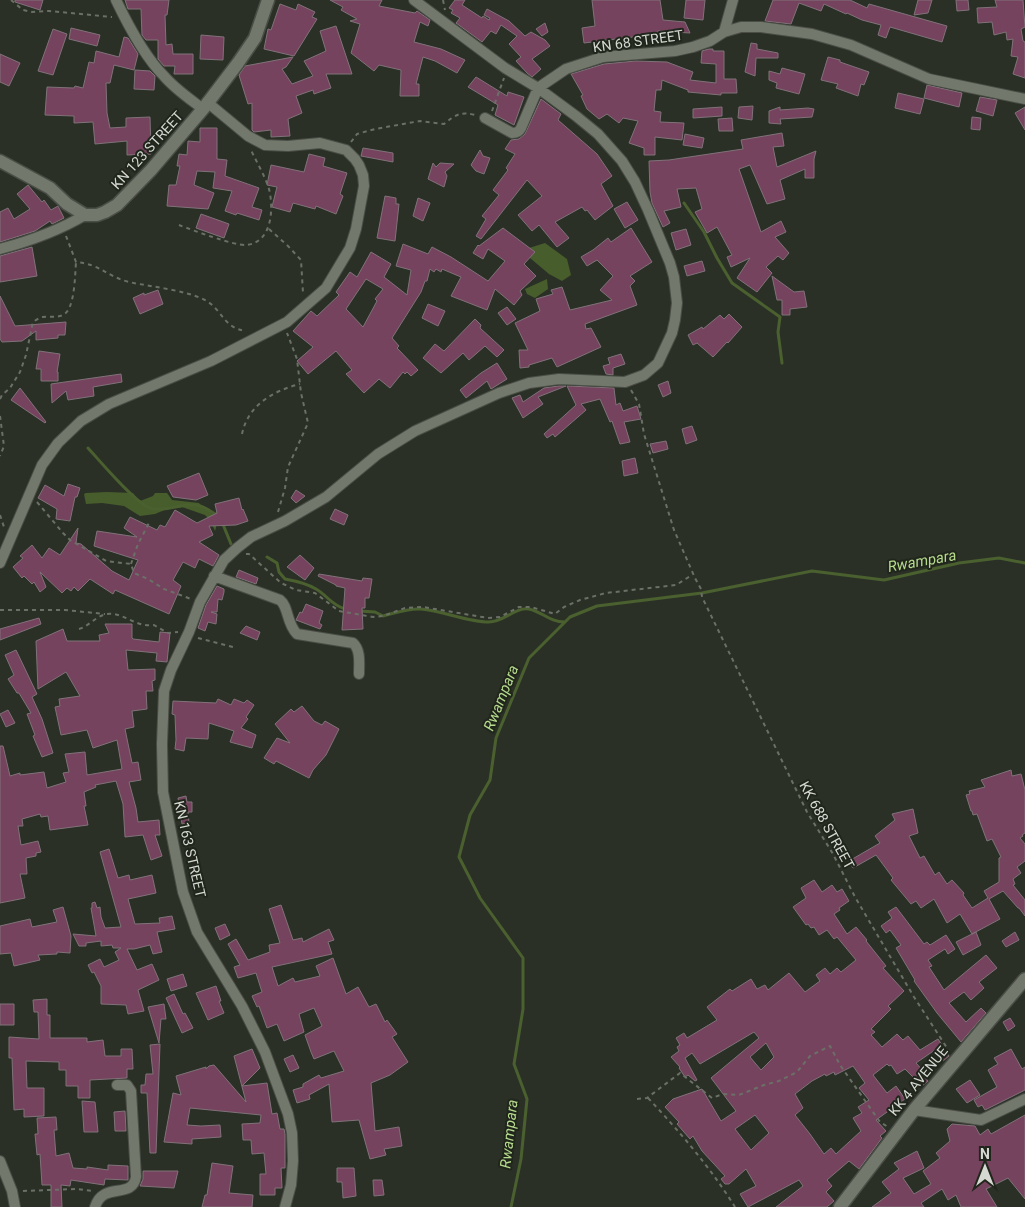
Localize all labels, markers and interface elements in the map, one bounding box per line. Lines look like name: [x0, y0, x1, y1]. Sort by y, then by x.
street label: KN 68 STREET: [592, 27, 685, 55]
street label: KN 123 STREET: [108, 107, 187, 192]
water label: Rwampara: [886, 546, 958, 576]
water label: Rwampara: [480, 662, 522, 733]
street label: KK 688 STREET: [796, 778, 858, 872]
street label: KN 163 STREET: [171, 799, 209, 900]
street label: KK 4 AVENUE: [885, 1043, 951, 1119]
water label: Rwampara: [496, 1099, 522, 1169]
north arrow: [960, 1142, 1010, 1192]
text: N: [980, 1146, 990, 1162]

